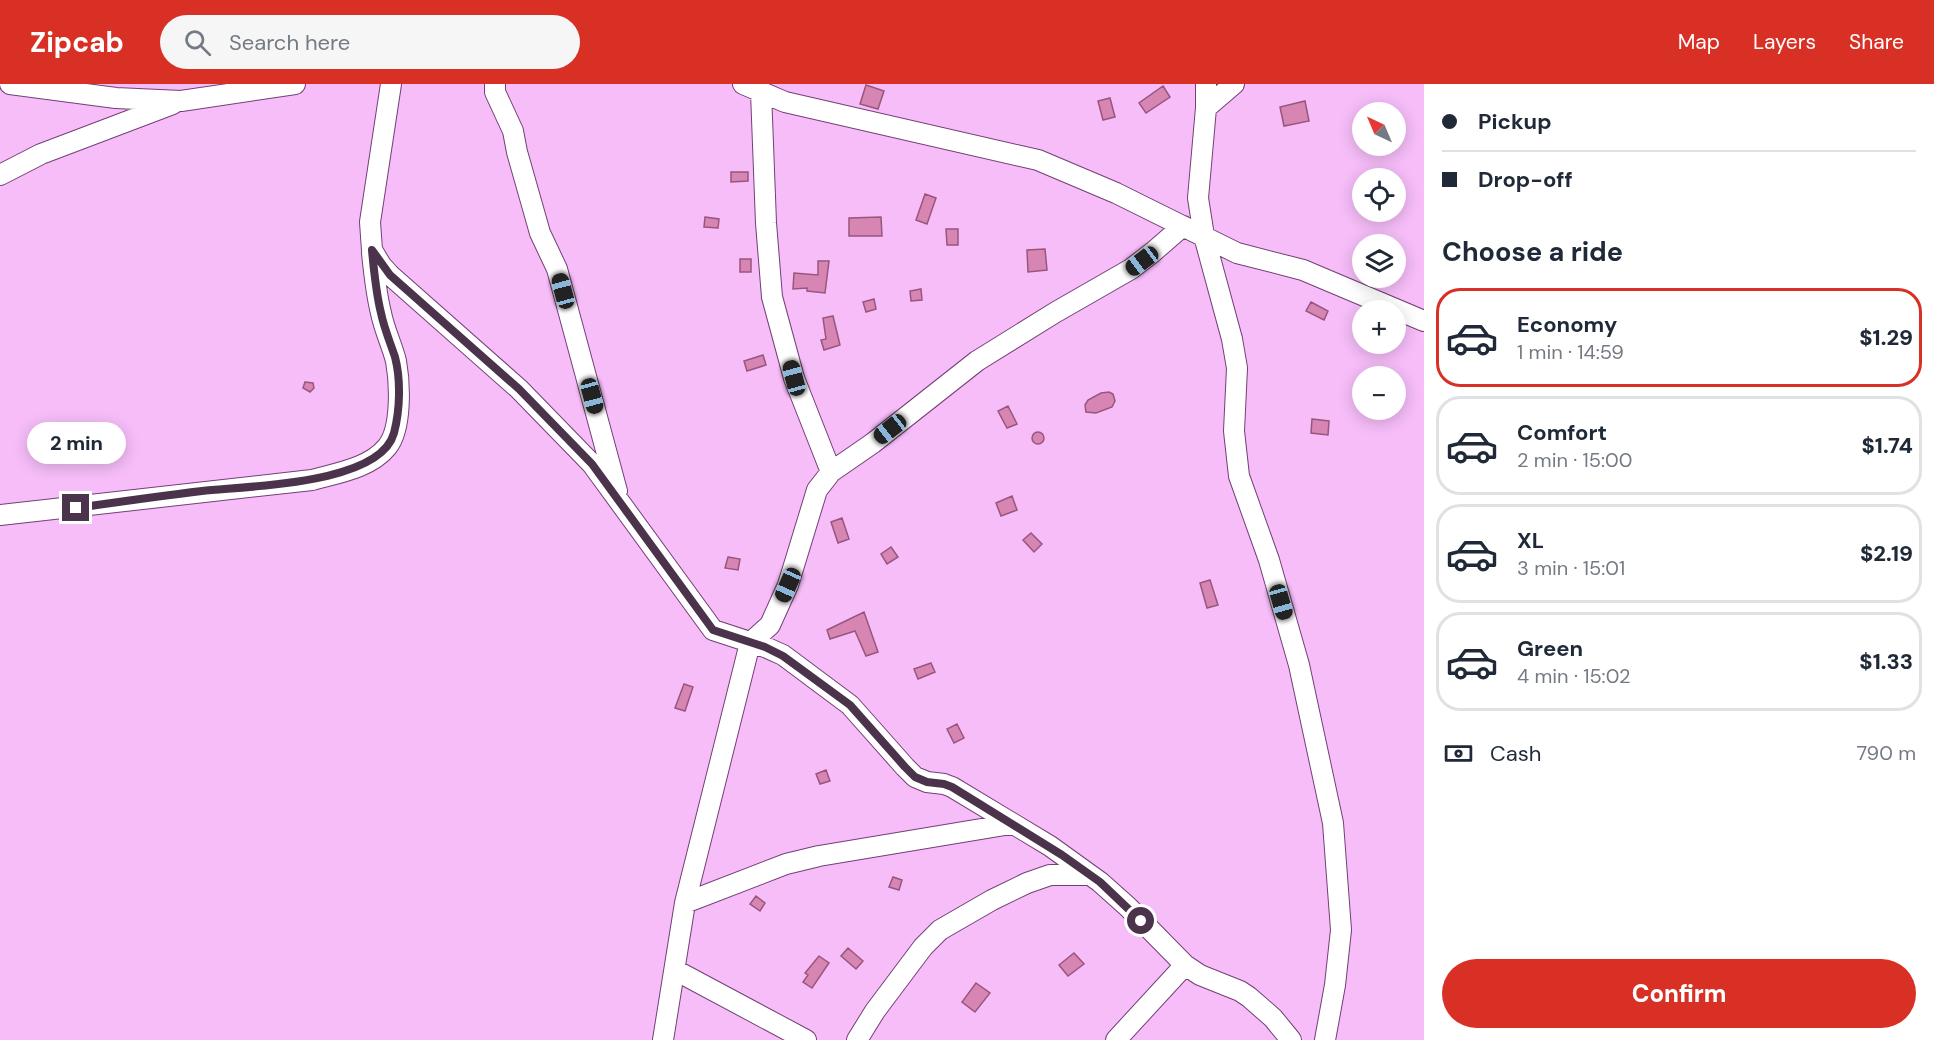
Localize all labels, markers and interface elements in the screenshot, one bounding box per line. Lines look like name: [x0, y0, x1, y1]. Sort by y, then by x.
search box: [160, 15, 580, 69]
text: Zipcab: [30, 24, 124, 61]
icon: search: [181, 26, 214, 59]
text: Search here: [229, 28, 350, 57]
text: Map: [1678, 28, 1720, 56]
text: Layers: [1753, 28, 1816, 56]
text: Share: [1849, 28, 1904, 56]
north arrow: [1352, 102, 1406, 156]
map controls: [1352, 102, 1406, 420]
text: Pickup: [1478, 107, 1552, 136]
text: Drop-off: [1478, 165, 1573, 194]
button: locate: [1352, 168, 1406, 222]
button: layers: [1352, 234, 1406, 288]
text: Choose a ride: [1442, 234, 1623, 269]
car: [1122, 243, 1162, 279]
car: [550, 271, 576, 311]
button: +: [1352, 300, 1406, 354]
text: Economy: [1517, 310, 1617, 339]
icon: car: [1445, 311, 1499, 365]
text: $1.29: [1859, 323, 1913, 352]
text: 1 min · 14:59: [1517, 339, 1624, 365]
car: [781, 358, 807, 398]
button: −: [1352, 366, 1406, 420]
car: [579, 376, 605, 416]
car: [870, 411, 910, 447]
text: Comfort: [1517, 418, 1607, 447]
icon: car: [1445, 419, 1499, 473]
callout: 2 min: [26, 421, 125, 463]
text: 2 min: [50, 430, 103, 456]
text: $1.74: [1861, 431, 1913, 460]
text: 2 min · 15:00: [1517, 447, 1632, 473]
route end: [62, 494, 89, 521]
text: XL: [1517, 526, 1544, 555]
icon: car: [1445, 527, 1499, 581]
text: $2.19: [1860, 539, 1913, 568]
text: 3 min · 15:01: [1517, 555, 1625, 581]
car: [772, 565, 804, 605]
car: [1267, 582, 1295, 622]
text: Green: [1517, 634, 1583, 663]
icon: car: [1445, 635, 1499, 689]
text: $1.33: [1859, 647, 1913, 676]
text: 4 min · 15:02: [1517, 663, 1631, 689]
icon: cash: [1442, 737, 1475, 770]
text: Cash: [1490, 739, 1541, 768]
text: 790 m: [1856, 740, 1916, 766]
route start: [1127, 907, 1154, 934]
button: Confirm: [1442, 959, 1916, 1028]

